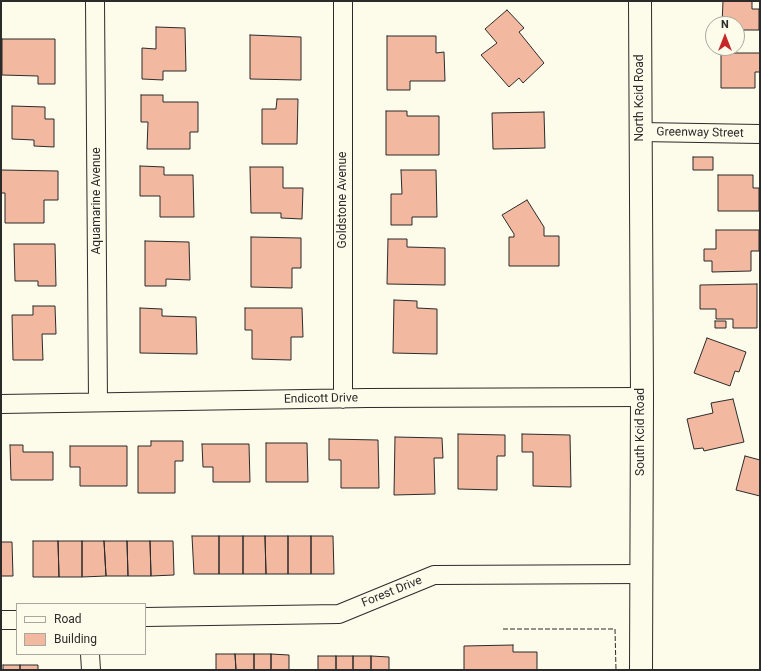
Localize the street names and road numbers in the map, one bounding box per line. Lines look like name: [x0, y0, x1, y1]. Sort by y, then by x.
street label: North Kcid Road: [633, 54, 647, 142]
street label: Greenway Street: [656, 125, 744, 141]
street label: Aquamarine Avenue: [90, 147, 104, 255]
street label: Goldstone Avenue: [336, 152, 350, 248]
street label: South Kcid Road: [634, 388, 648, 476]
street label: Endicott Drive: [284, 391, 358, 407]
street label: Forest Drive: [360, 573, 424, 611]

